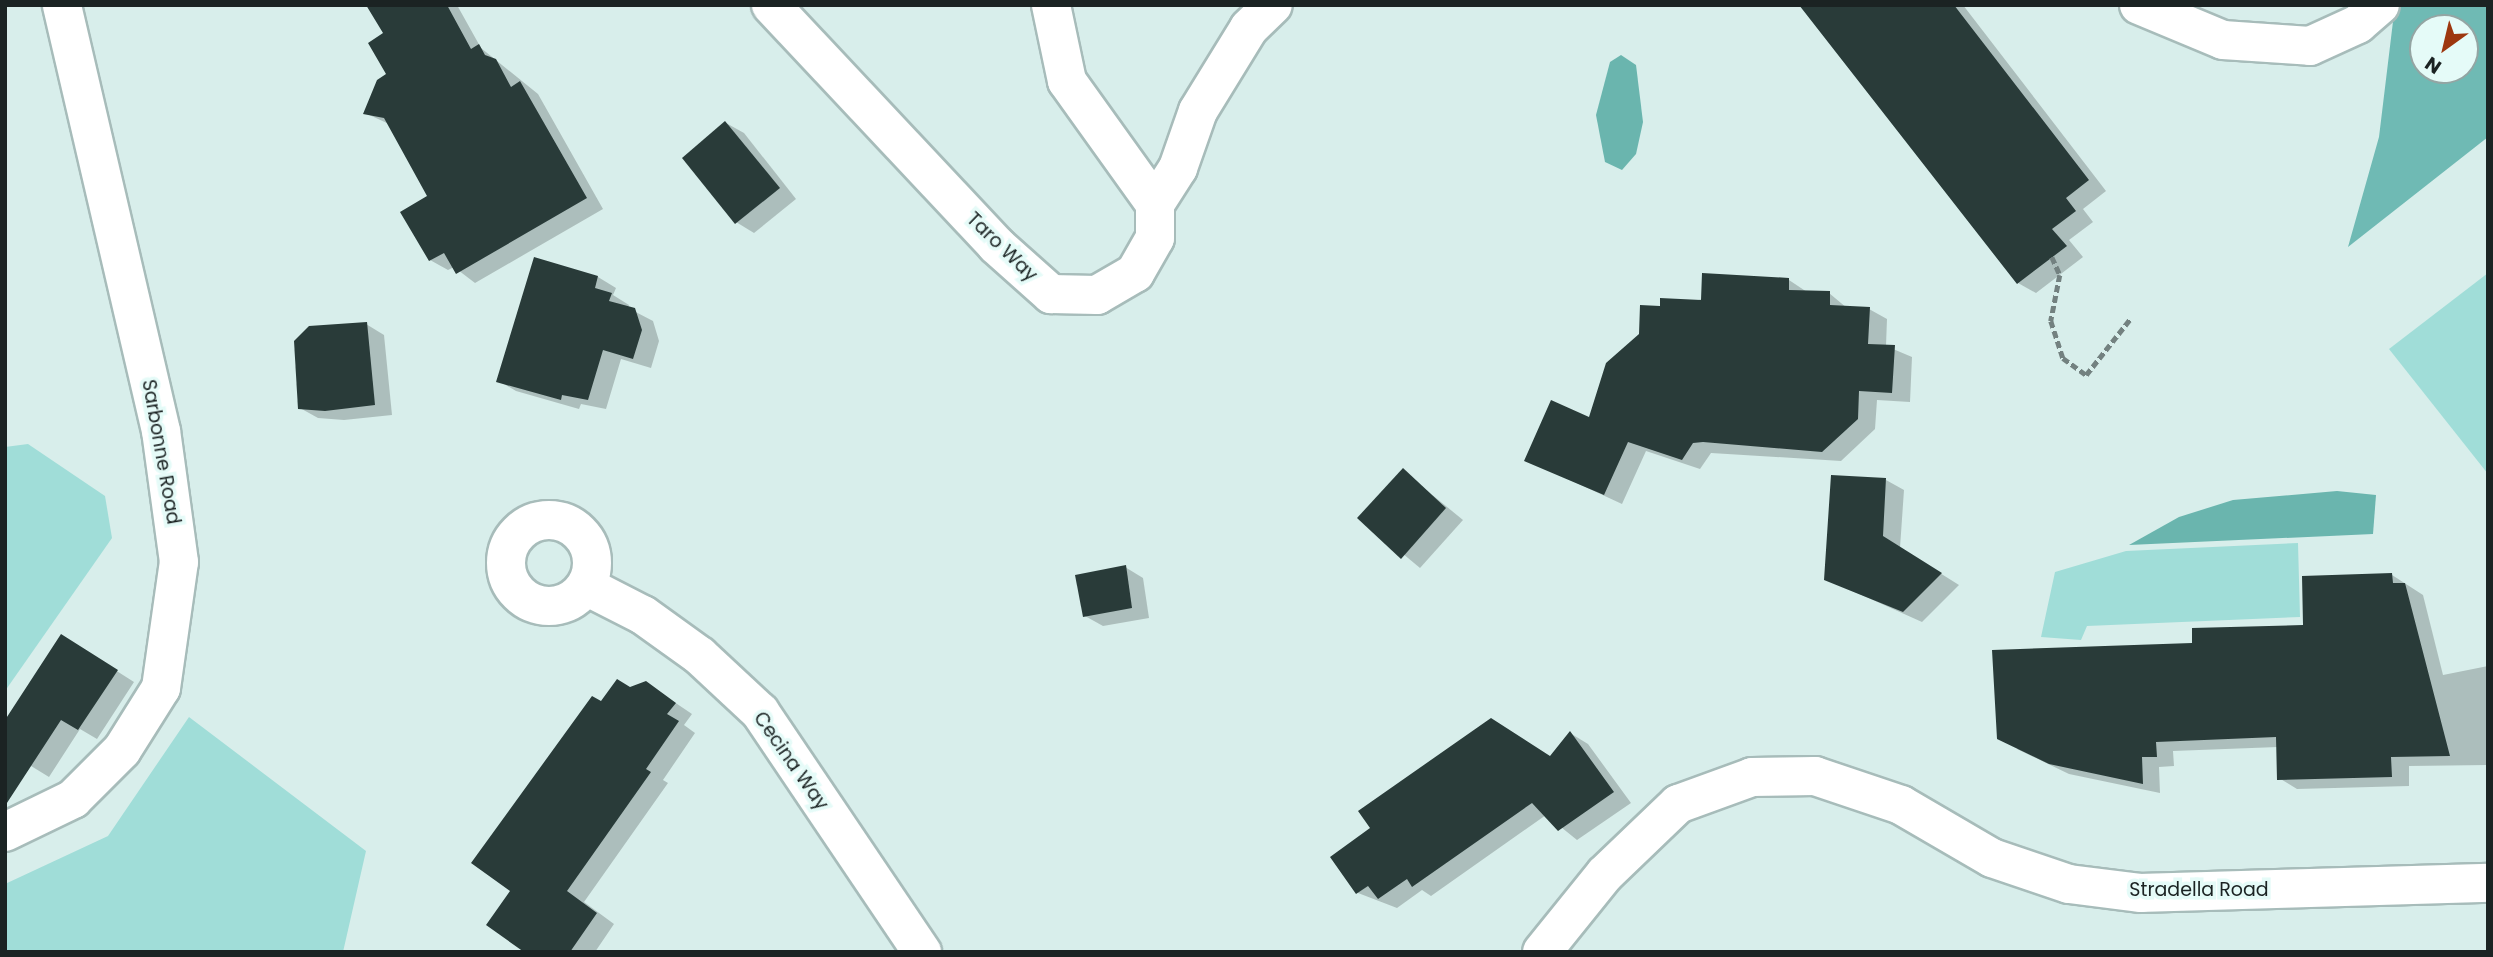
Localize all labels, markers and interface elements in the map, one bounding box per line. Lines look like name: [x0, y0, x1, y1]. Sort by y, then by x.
north arrow: [2409, 14, 2479, 84]
text: N: [2420, 50, 2447, 80]
street label: Taro Way: [962, 208, 1042, 286]
street label: Sarbonne Road: [137, 378, 185, 526]
street label: Cecina Way: [749, 707, 833, 815]
street label: Stradella Road: [2129, 879, 2269, 901]

